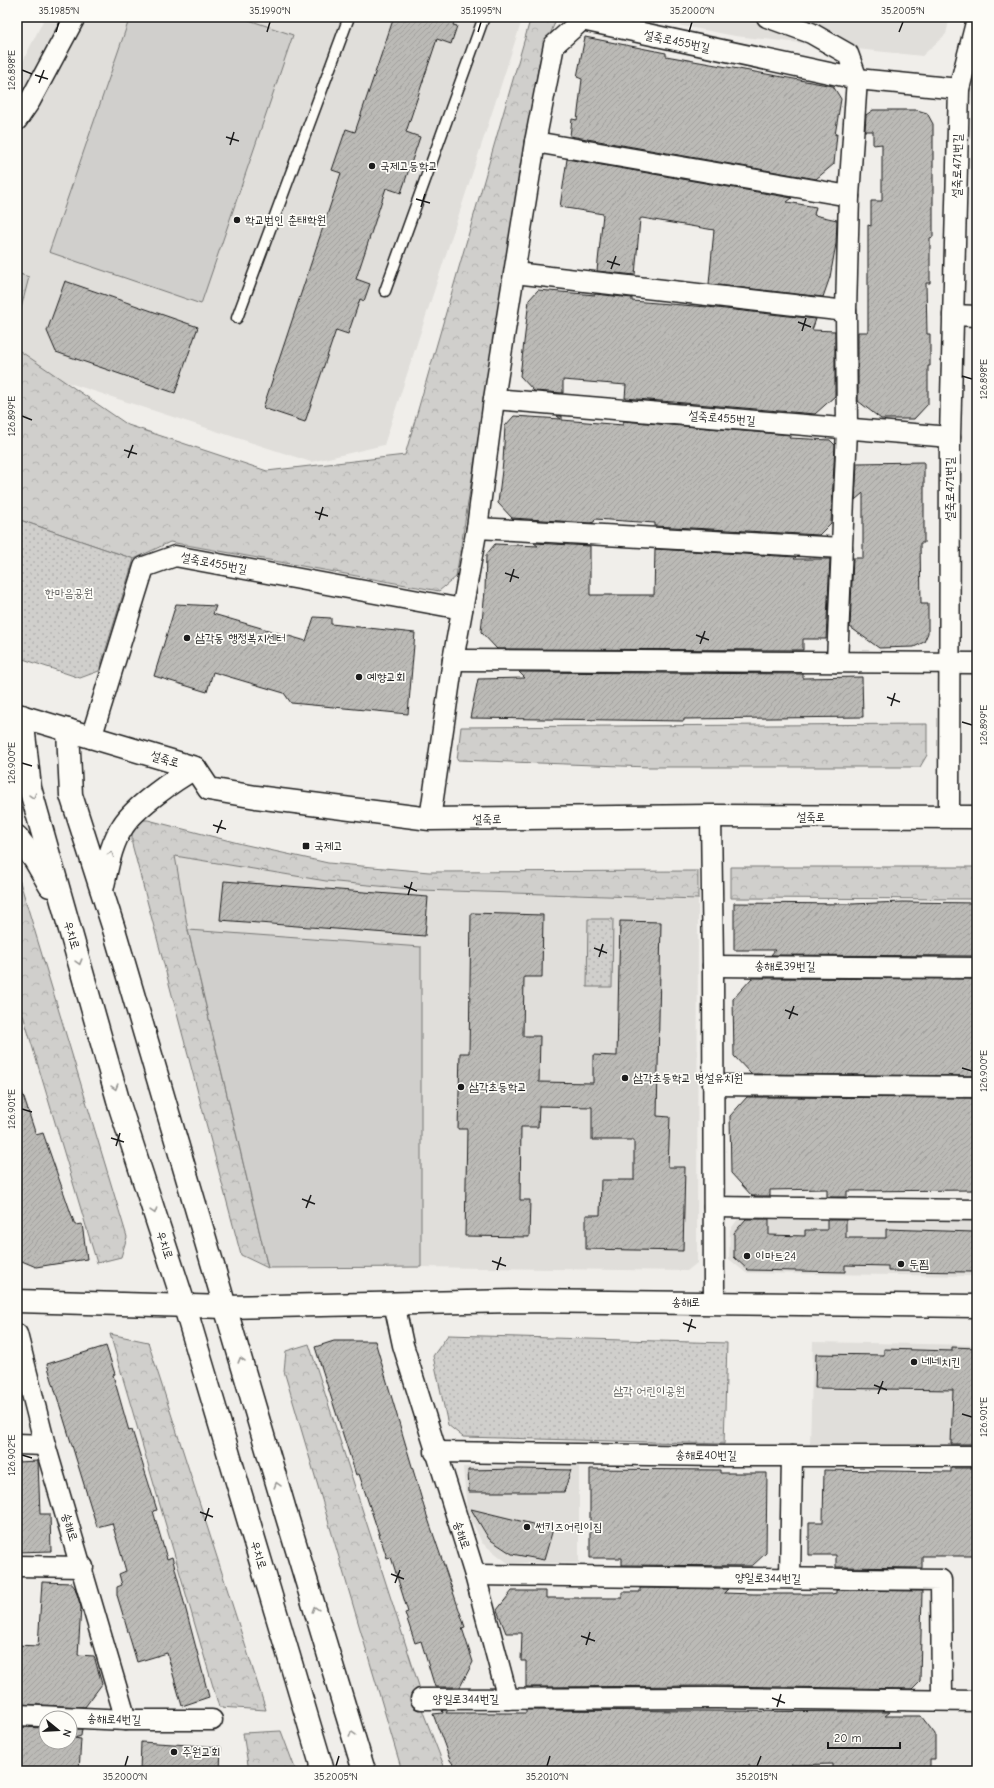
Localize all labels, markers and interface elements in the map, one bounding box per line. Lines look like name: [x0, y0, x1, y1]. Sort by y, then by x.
text: 35.1985°N: [39, 5, 79, 17]
text: 35.1990°N: [249, 5, 291, 17]
text: 35.1995°N: [460, 5, 502, 17]
text: 35.2000°N: [670, 5, 714, 17]
text: 35.2005°N: [881, 5, 925, 17]
street label: 설죽로455번길: [643, 27, 712, 55]
text: 126.898°E: [6, 50, 18, 90]
street label: 설죽로471번길: [949, 133, 965, 198]
place label: 국제고등학교: [380, 159, 438, 173]
marker: 국제고등학교: [367, 161, 377, 171]
place label: 학교법인 춘태학원: [245, 213, 326, 227]
marker: 학교법인 춘태학원: [232, 215, 242, 225]
text: 126.898°E: [978, 359, 990, 399]
text: 126.899°E: [6, 396, 18, 436]
street label: 설죽로455번길: [688, 408, 756, 428]
street label: 설죽로471번길: [943, 456, 957, 521]
street label: 설죽로455번길: [180, 550, 249, 576]
park label: 한마음공원: [45, 586, 93, 600]
place label: 삼각동 행정복지센터: [195, 631, 286, 645]
marker: 삼각동 행정복지센터: [182, 633, 192, 643]
place label: 예향교회: [367, 670, 406, 684]
marker: 예향교회: [354, 672, 364, 682]
text: 126.899°E: [978, 705, 990, 745]
text: 126.900°E: [6, 742, 18, 784]
street label: 설죽로: [149, 748, 181, 770]
one-way arrow: [28, 793, 36, 799]
street label: 설죽로: [797, 810, 825, 824]
street label: 설죽로: [472, 812, 502, 826]
place label: 국제고: [314, 839, 343, 853]
marker: 국제고: [301, 841, 311, 851]
one-way arrow: [106, 850, 114, 857]
street label: 우치로: [61, 919, 83, 951]
one-way arrow: [74, 958, 83, 965]
street label: 송해로39번길: [755, 958, 816, 974]
text: 126.900°E: [978, 1050, 990, 1092]
place label: 삼각초등학교 병설유치원: [633, 1071, 743, 1085]
marker: 삼각초등학교 병설유치원: [620, 1073, 630, 1083]
place label: 삼각초등학교: [469, 1080, 527, 1094]
marker: 삼각초등학교: [456, 1082, 466, 1092]
one-way arrow: [110, 1084, 118, 1090]
text: 126.901°E: [6, 1089, 18, 1129]
one-way arrow: [149, 1207, 158, 1214]
street label: 우치로: [154, 1229, 176, 1261]
place label: 이마트24: [755, 1249, 796, 1263]
marker: 이마트24: [742, 1251, 752, 1261]
place label: 두찜: [909, 1257, 929, 1271]
marker: 두찜: [896, 1259, 906, 1269]
street label: 송해로: [672, 1295, 700, 1309]
place label: 네네치킨: [922, 1355, 961, 1369]
one-way arrow: [237, 1357, 246, 1364]
marker: 네네치킨: [909, 1357, 919, 1367]
park label: 삼각 어린이공원: [613, 1384, 685, 1398]
text: 126.901°E: [978, 1397, 990, 1437]
text: 126.902°E: [6, 1434, 18, 1476]
street label: 송해로40번길: [675, 1447, 737, 1463]
one-way arrow: [273, 1481, 282, 1488]
street label: 송해로: [59, 1511, 81, 1543]
street label: 송해로: [451, 1519, 473, 1551]
place label: 썬키즈어린이집: [535, 1520, 603, 1534]
marker: 썬키즈어린이집: [522, 1522, 532, 1532]
street label: 우치로: [248, 1539, 270, 1571]
street label: 양일로344번길: [735, 1570, 801, 1586]
one-way arrow: [311, 1606, 320, 1613]
street label: 양일로344번길: [433, 1692, 499, 1706]
north arrow: [38, 1710, 78, 1750]
street label: 송해로4번길: [87, 1711, 142, 1727]
scale bar: [828, 1724, 900, 1750]
text: N: [60, 1728, 74, 1738]
one-way arrow: [348, 1730, 357, 1737]
text: 20 m: [834, 1731, 862, 1745]
place label: 주원교회: [182, 1745, 221, 1759]
marker: 주원교회: [169, 1747, 179, 1757]
text: 35.2000°N: [103, 1771, 147, 1783]
text: 35.2005°N: [314, 1771, 358, 1783]
text: 35.2010°N: [526, 1771, 568, 1783]
text: 35.2015°N: [736, 1771, 778, 1783]

